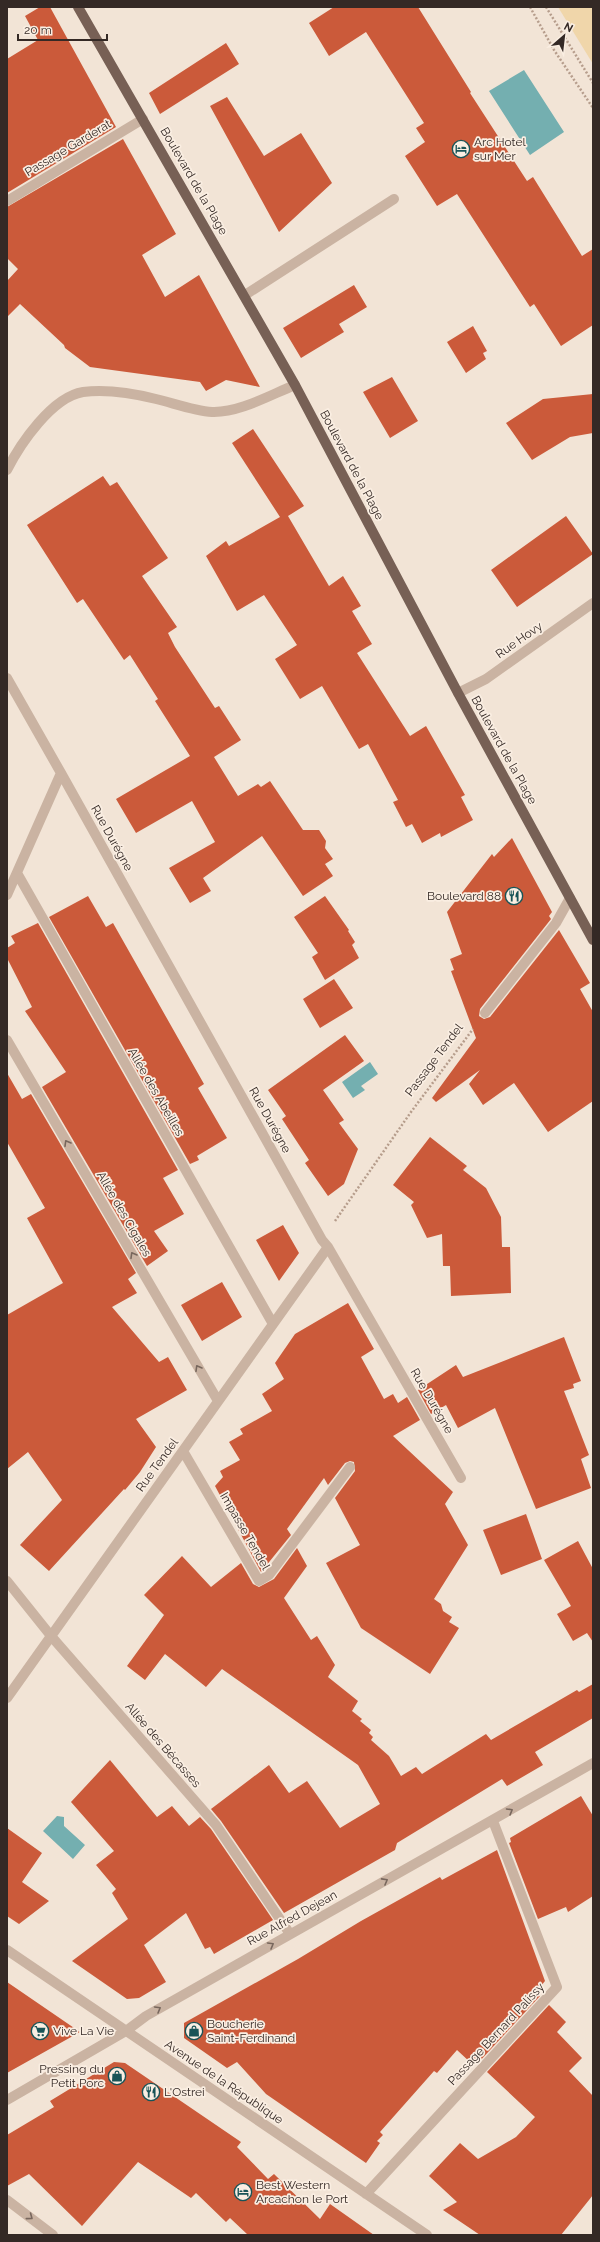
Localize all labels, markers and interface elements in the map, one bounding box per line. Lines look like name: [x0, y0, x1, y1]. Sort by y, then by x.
scale bar: [18, 16, 107, 42]
north arrow: [544, 16, 584, 56]
text: N: [562, 20, 575, 35]
text: 20 m: [24, 23, 52, 37]
street label: Passage Garderat: [22, 117, 114, 179]
street label: Boulevard de la Plage: [157, 125, 231, 237]
place label: Arc Hotel sur Mer: [474, 135, 527, 163]
hotel icon: Arc Hotel sur Mer: [451, 139, 471, 159]
street label: Boulevard de la Plage: [317, 408, 387, 522]
street label: Rue Hovy: [493, 619, 545, 661]
street label: Boulevard de la Plage: [468, 693, 540, 807]
street label: Rue Durégne: [88, 803, 136, 873]
restaurant icon: Boulevard 88: [504, 886, 524, 906]
place label: Boulevard 88: [427, 889, 501, 903]
street label: Passage Tendel: [402, 1020, 466, 1099]
street label: Allée des Abeilles: [125, 1045, 187, 1139]
street label: Rue Durégne: [246, 1085, 294, 1155]
one-way arrow: [65, 1140, 72, 1147]
street label: Allée des Cigales: [94, 1169, 154, 1259]
one-way arrow: [130, 1252, 137, 1260]
one-way arrow: [196, 1365, 203, 1372]
street label: Rue Durégne: [408, 1366, 456, 1436]
street label: Rue Tendel: [133, 1435, 181, 1494]
street label: Impasse Tendel: [217, 1490, 273, 1573]
street label: Allée des Bécasses: [122, 1700, 204, 1790]
one-way arrow: [506, 1808, 513, 1815]
one-way arrow: [380, 1879, 388, 1886]
street label: Rue Alfred Dejean: [245, 1888, 339, 1948]
one-way arrow: [267, 1942, 274, 1949]
street label: Passage Bernard Palissy: [445, 1980, 547, 2088]
one-way arrow: [154, 2007, 161, 2014]
place label: Boucherie Saint-Ferdinand: [207, 2017, 295, 2045]
supermarket icon: Vive La Vie: [30, 2021, 50, 2041]
shop icon: Boucherie Saint-Ferdinand: [184, 2021, 204, 2041]
place label: Vive La Vie: [53, 2024, 114, 2038]
street label: Avenue de la République: [162, 2037, 286, 2127]
place label: Pressing du Petit Porc: [39, 2062, 104, 2090]
shop icon: Pressing du Petit Porc: [107, 2066, 127, 2086]
restaurant icon: L'Ostrei: [141, 2082, 161, 2102]
place label: L'Ostrei: [164, 2085, 205, 2099]
place label: Best Western Arcachon le Port: [256, 2178, 348, 2206]
hotel icon: Best Western Arcachon le Port: [233, 2182, 253, 2202]
one-way arrow: [26, 2213, 33, 2220]

